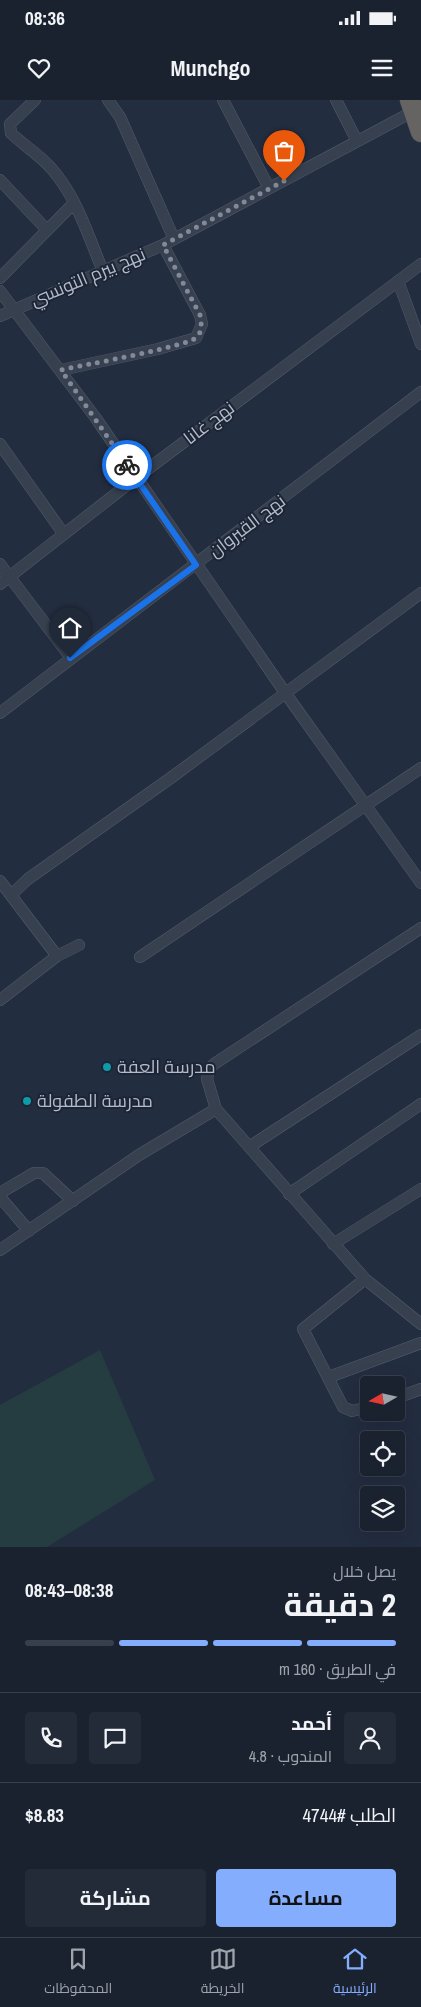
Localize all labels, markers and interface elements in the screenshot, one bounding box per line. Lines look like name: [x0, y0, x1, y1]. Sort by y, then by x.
text: 08:36: [25, 5, 65, 31]
text: Munchgo: [170, 53, 251, 83]
icon: heart: [25, 54, 53, 82]
icon: menu: [368, 54, 396, 82]
pin: [263, 130, 305, 181]
icon: bag: [270, 137, 298, 165]
street label: نهج بيرم التونسي: [26, 241, 150, 313]
street label: نهج غانا: [178, 395, 239, 450]
courier: [102, 440, 152, 490]
icon: bike: [113, 451, 141, 479]
street label: نهج القيروان: [203, 488, 290, 563]
pin: [49, 607, 91, 658]
icon: home: [56, 614, 84, 642]
place label: مدرسة العفة: [117, 1054, 215, 1079]
marker: مدرسة العفة: [101, 1061, 113, 1073]
place label: مدرسة الطفولة: [37, 1088, 153, 1113]
marker: مدرسة الطفولة: [21, 1095, 33, 1107]
north arrow: [360, 1376, 405, 1421]
map controls: [360, 1376, 405, 1531]
button: locate: [360, 1431, 405, 1476]
button: layers: [360, 1486, 405, 1531]
text: يصل خلال: [333, 1560, 396, 1582]
text: 08:38–08:43: [25, 1577, 113, 1603]
text: 2 دقيقة: [284, 1583, 396, 1626]
text: في الطريق · 160 m: [279, 1658, 396, 1680]
text: أحمد: [291, 1710, 332, 1736]
button: phone: [25, 1712, 77, 1764]
button: chat: [89, 1712, 141, 1764]
button: person: [344, 1712, 396, 1764]
text: المندوب · 4.8: [249, 1745, 332, 1767]
text: $8.83: [25, 1802, 64, 1828]
text: الطلب #4744: [302, 1802, 396, 1828]
button: مشاركة: [25, 1869, 206, 1927]
button: مساعدة: [216, 1869, 396, 1927]
tab: المحفوظات: [44, 1945, 112, 2001]
tab: الخريطة: [201, 1945, 244, 2001]
tab: الرئيسية: [333, 1945, 377, 2001]

